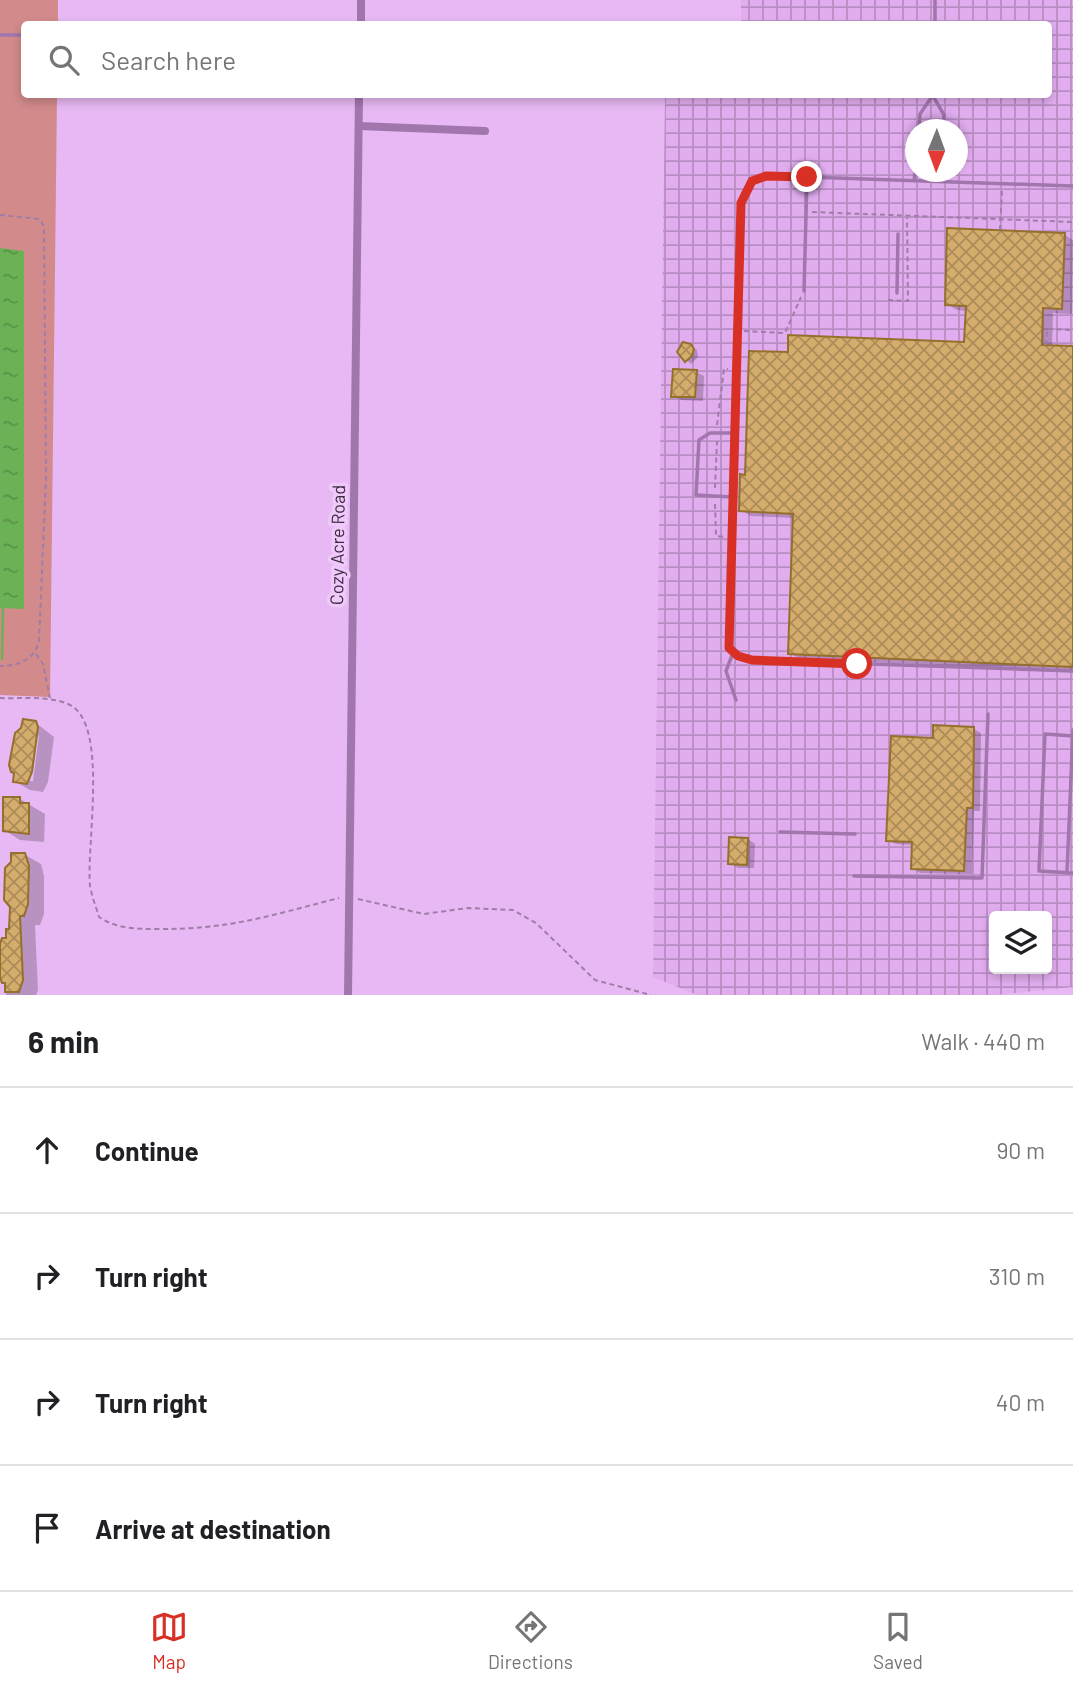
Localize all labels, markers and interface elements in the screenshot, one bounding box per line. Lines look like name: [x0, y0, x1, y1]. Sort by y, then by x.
search box: [21, 21, 1052, 98]
icon: search: [45, 41, 83, 79]
text: Search here: [101, 44, 236, 75]
north arrow: [905, 119, 968, 182]
route end: [791, 161, 822, 192]
street label: Cozy Acre Road: [325, 485, 349, 605]
route start: [841, 648, 872, 679]
map controls: [989, 911, 1052, 974]
button: layers: [989, 911, 1052, 974]
text: 6 min: [28, 1023, 99, 1059]
text: Walk · 440 m: [921, 1027, 1045, 1055]
icon: ahead: [28, 1131, 66, 1169]
text: Continue: [95, 1135, 199, 1166]
text: 90 m: [996, 1136, 1045, 1164]
icon: right: [28, 1257, 66, 1295]
text: Turn right: [95, 1261, 208, 1292]
text: 310 m: [989, 1262, 1045, 1290]
icon: right: [28, 1383, 66, 1421]
text: Turn right: [95, 1387, 208, 1418]
text: 40 m: [996, 1388, 1045, 1416]
icon: arrive: [28, 1509, 66, 1547]
text: Arrive at destination: [95, 1513, 331, 1544]
tab: Map: [150, 1608, 188, 1673]
tab: Directions: [488, 1608, 573, 1673]
tab: Saved: [873, 1608, 923, 1673]

